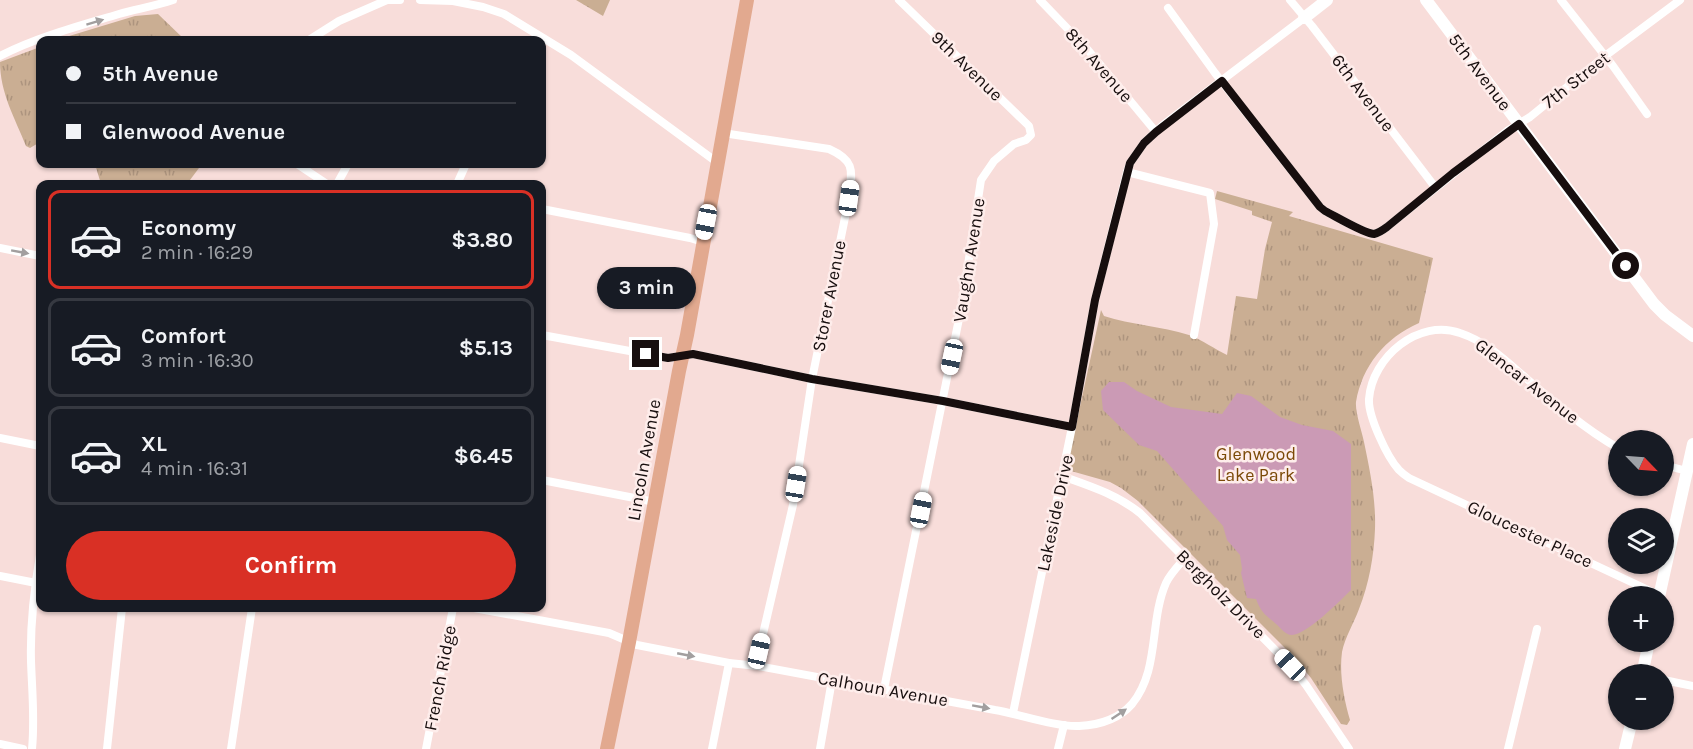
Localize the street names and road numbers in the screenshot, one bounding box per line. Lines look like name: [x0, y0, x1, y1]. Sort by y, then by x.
street label: 8th Avenue: [1060, 23, 1138, 107]
street label: 9th Avenue: [926, 26, 1008, 106]
street label: 5th Avenue: [1444, 29, 1516, 115]
street label: 7th Street: [1538, 47, 1614, 113]
street label: 6th Avenue: [1327, 50, 1399, 136]
street label: Vaughn Avenue: [948, 196, 990, 324]
street label: Storer Avenue: [807, 238, 851, 354]
street label: Glencar Avenue: [1471, 334, 1583, 428]
street label: Lincoln Avenue: [622, 397, 666, 523]
street label: Lakeside Drive: [1032, 453, 1078, 573]
street label: Gloucester Place: [1464, 495, 1596, 573]
street label: Bergholz Drive: [1172, 545, 1270, 643]
street label: French Ridge: [419, 623, 461, 733]
street label: Calhoun Avenue: [816, 667, 950, 711]

